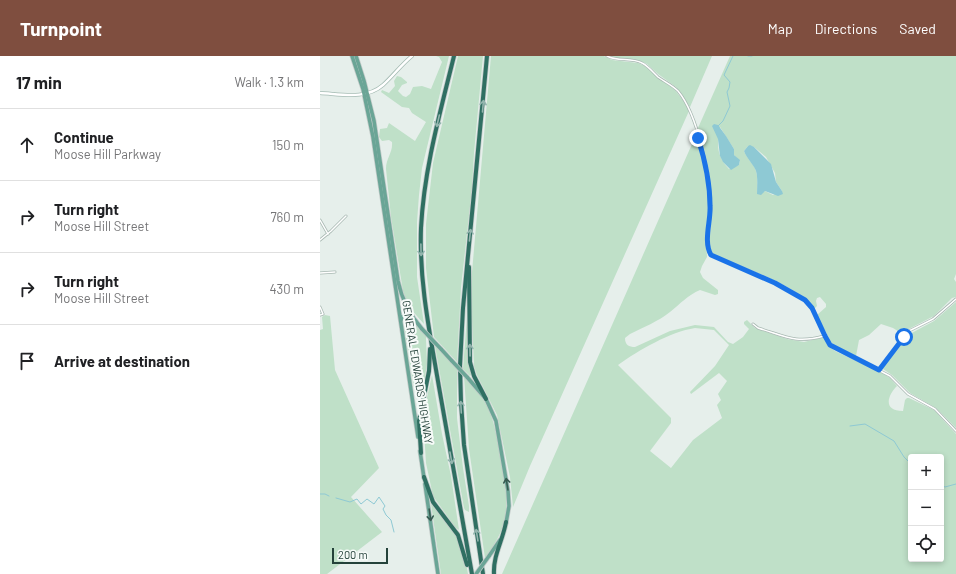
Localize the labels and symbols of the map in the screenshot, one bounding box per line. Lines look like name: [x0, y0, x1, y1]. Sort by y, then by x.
one-way arrow: [479, 100, 486, 113]
one-way arrow: [434, 114, 442, 127]
route end: [689, 129, 707, 147]
one-way arrow: [467, 229, 474, 242]
one-way arrow: [417, 243, 425, 256]
street label: GENERAL EDWARDS HIGHWAY: [400, 299, 436, 445]
route start: [895, 328, 913, 346]
one-way arrow: [466, 344, 474, 357]
one-way arrow: [457, 401, 464, 414]
one-way arrow: [448, 451, 456, 464]
one-way arrow: [503, 478, 511, 491]
one-way arrow: [426, 508, 434, 521]
one-way arrow: [473, 529, 481, 542]
scale bar: [332, 546, 388, 565]

